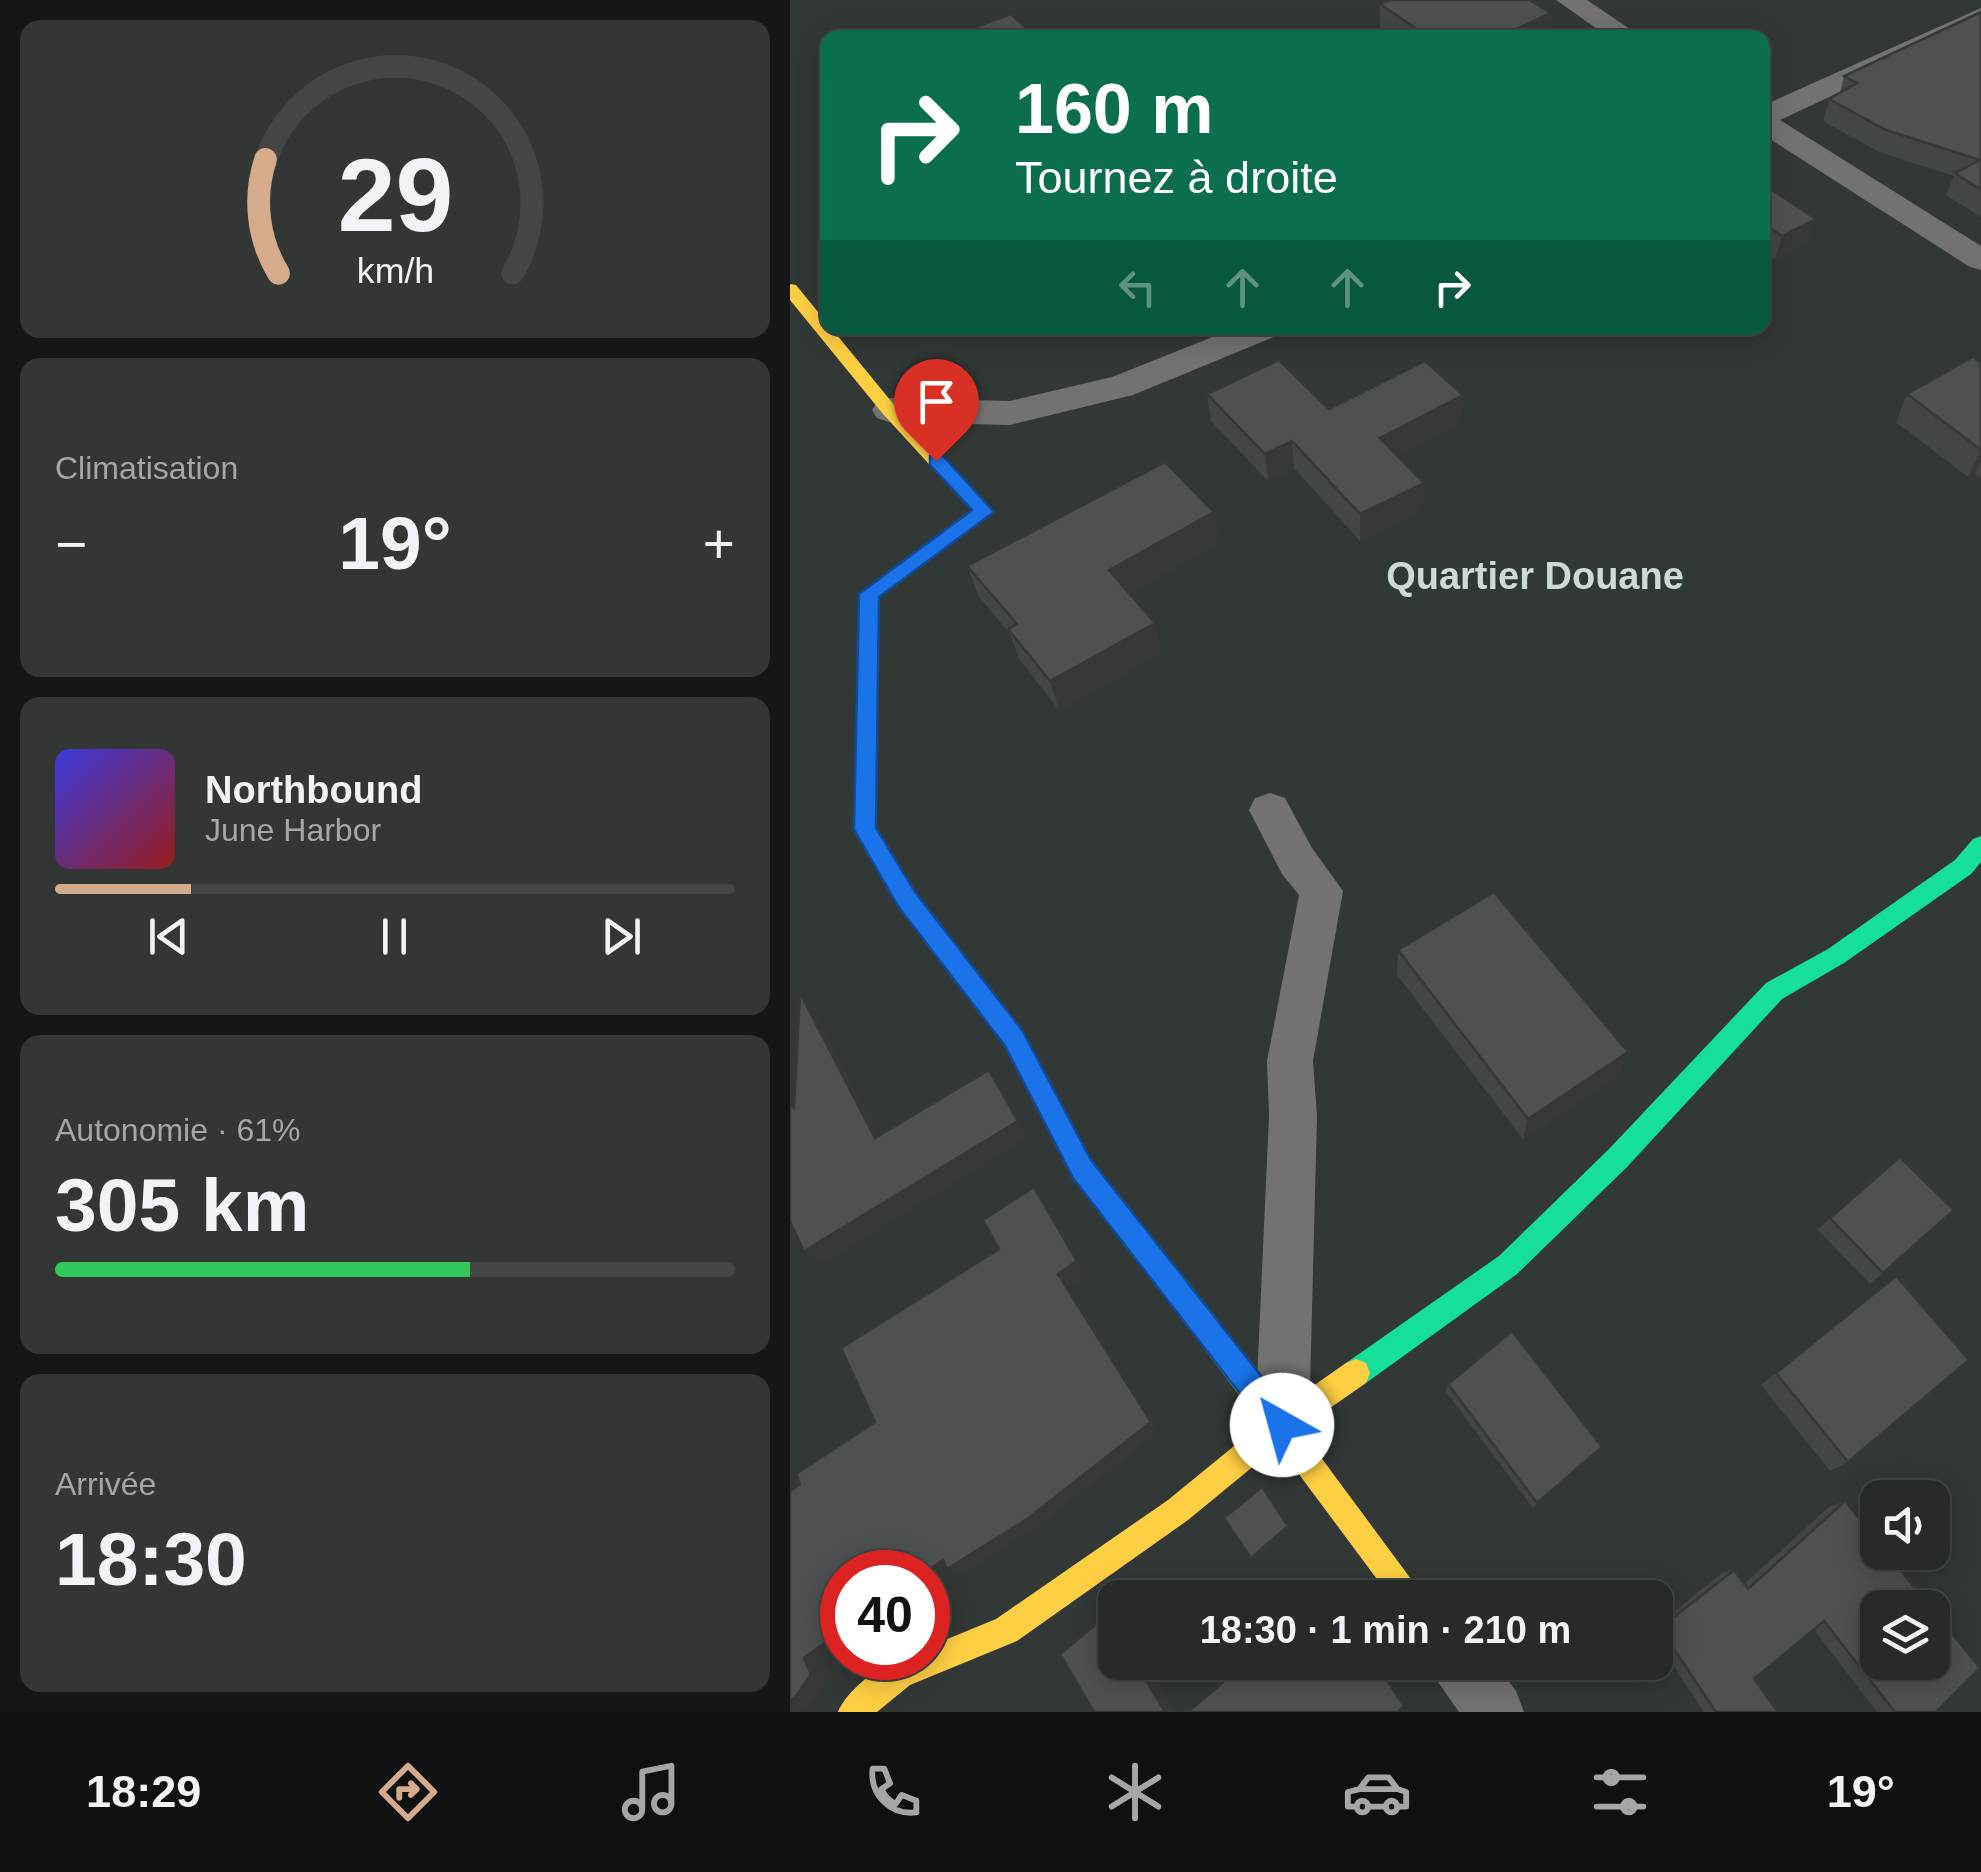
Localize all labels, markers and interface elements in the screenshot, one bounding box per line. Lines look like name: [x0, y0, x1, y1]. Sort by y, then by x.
icon: right: [850, 70, 980, 200]
text: 160 m: [1015, 70, 1213, 148]
text: 29: [337, 137, 453, 253]
text: Tournez à droite: [1015, 152, 1338, 203]
text: km/h: [356, 251, 434, 291]
icon: left: [1110, 260, 1165, 315]
icon: ahead: [1215, 260, 1270, 315]
icon: ahead: [1320, 260, 1375, 315]
icon: right: [1425, 260, 1480, 315]
pin: [894, 359, 979, 462]
icon: arrive: [909, 374, 964, 429]
text: Climatisation: [55, 450, 238, 486]
text: 19°: [338, 501, 452, 585]
text: −: [55, 513, 87, 575]
text: +: [703, 513, 735, 575]
district label: Quartier Douane: [1386, 555, 1684, 597]
text: Northbound: [205, 769, 422, 811]
text: June Harbor: [205, 812, 381, 848]
icon: previous: [141, 909, 196, 964]
icon: pause: [367, 909, 422, 964]
icon: next: [594, 909, 649, 964]
text: Autonomie · 61%: [55, 1112, 300, 1148]
text: 305 km: [55, 1163, 309, 1247]
position arrow: [1230, 1373, 1334, 1477]
text: Arrivée: [55, 1466, 156, 1502]
map controls: [1860, 1480, 1950, 1680]
button: sound: [1860, 1480, 1950, 1570]
text: 18:30: [55, 1517, 247, 1601]
speed limit sign: 40: [820, 1550, 950, 1680]
button: layers: [1860, 1590, 1950, 1680]
text: 18:30 · 1 min · 210 m: [1200, 1609, 1571, 1651]
icon: directions: [373, 1757, 443, 1827]
icon: music: [616, 1757, 686, 1827]
icon: phone: [858, 1757, 928, 1827]
icon: climate: [1100, 1757, 1170, 1827]
icon: car: [1342, 1757, 1412, 1827]
icon: filters: [1585, 1757, 1655, 1827]
text: 18:29: [86, 1766, 201, 1817]
text: 19°: [1827, 1766, 1895, 1817]

